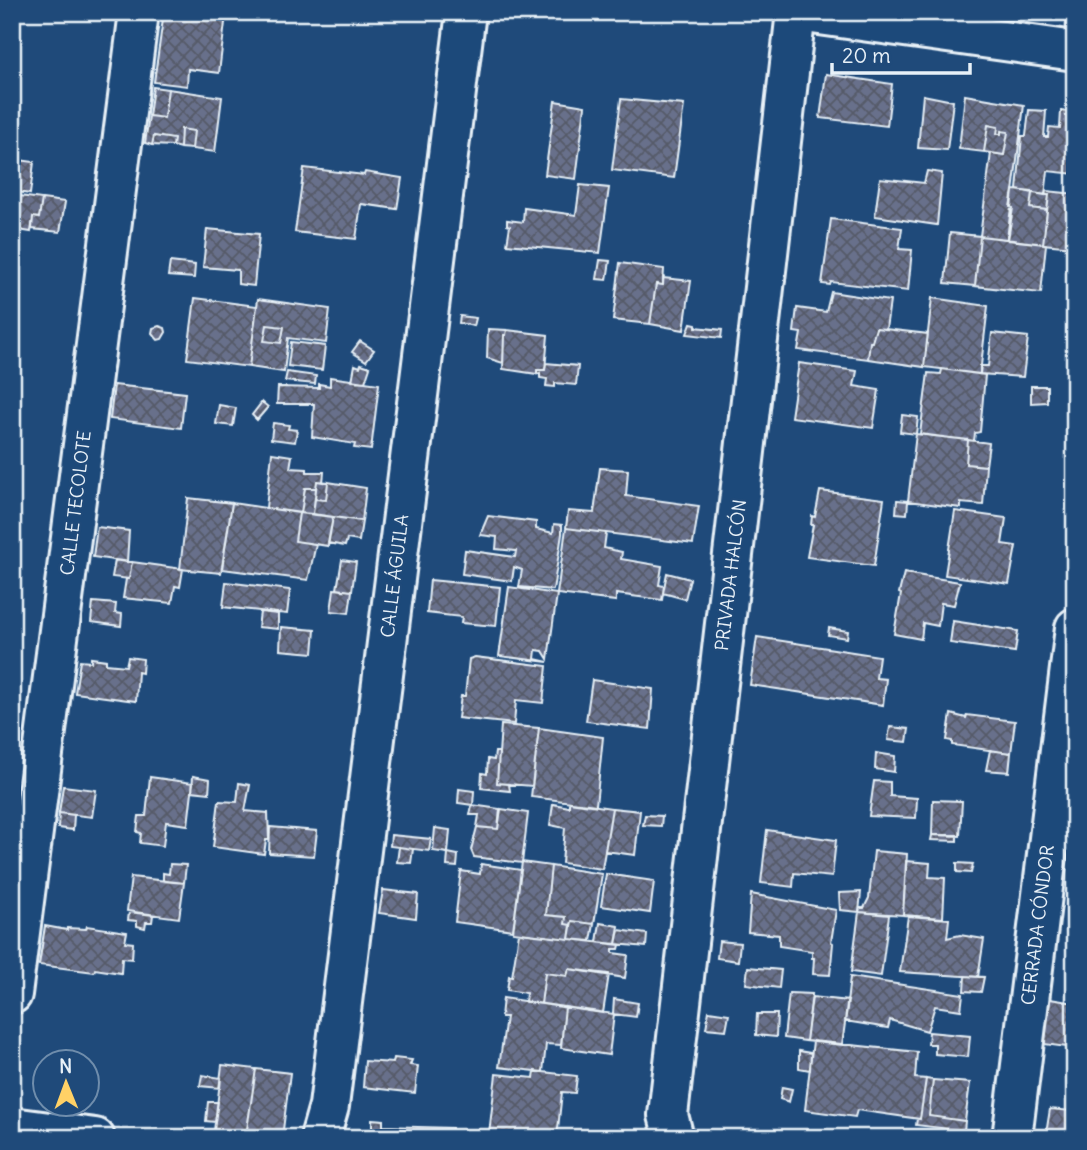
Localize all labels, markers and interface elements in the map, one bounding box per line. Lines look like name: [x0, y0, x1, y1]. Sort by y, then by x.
scale bar: [832, 32, 970, 76]
text: 20 m: [842, 42, 891, 69]
street label: CALLE TECOLOTE: [55, 429, 96, 577]
street label: PRIVADA HALCÓN: [710, 498, 751, 652]
street label: CALLE ÁGUILA: [376, 513, 413, 639]
street label: CERRADA CÓNDOR: [1016, 843, 1059, 1006]
north arrow: [32, 1048, 102, 1118]
text: N: [59, 1054, 72, 1078]

